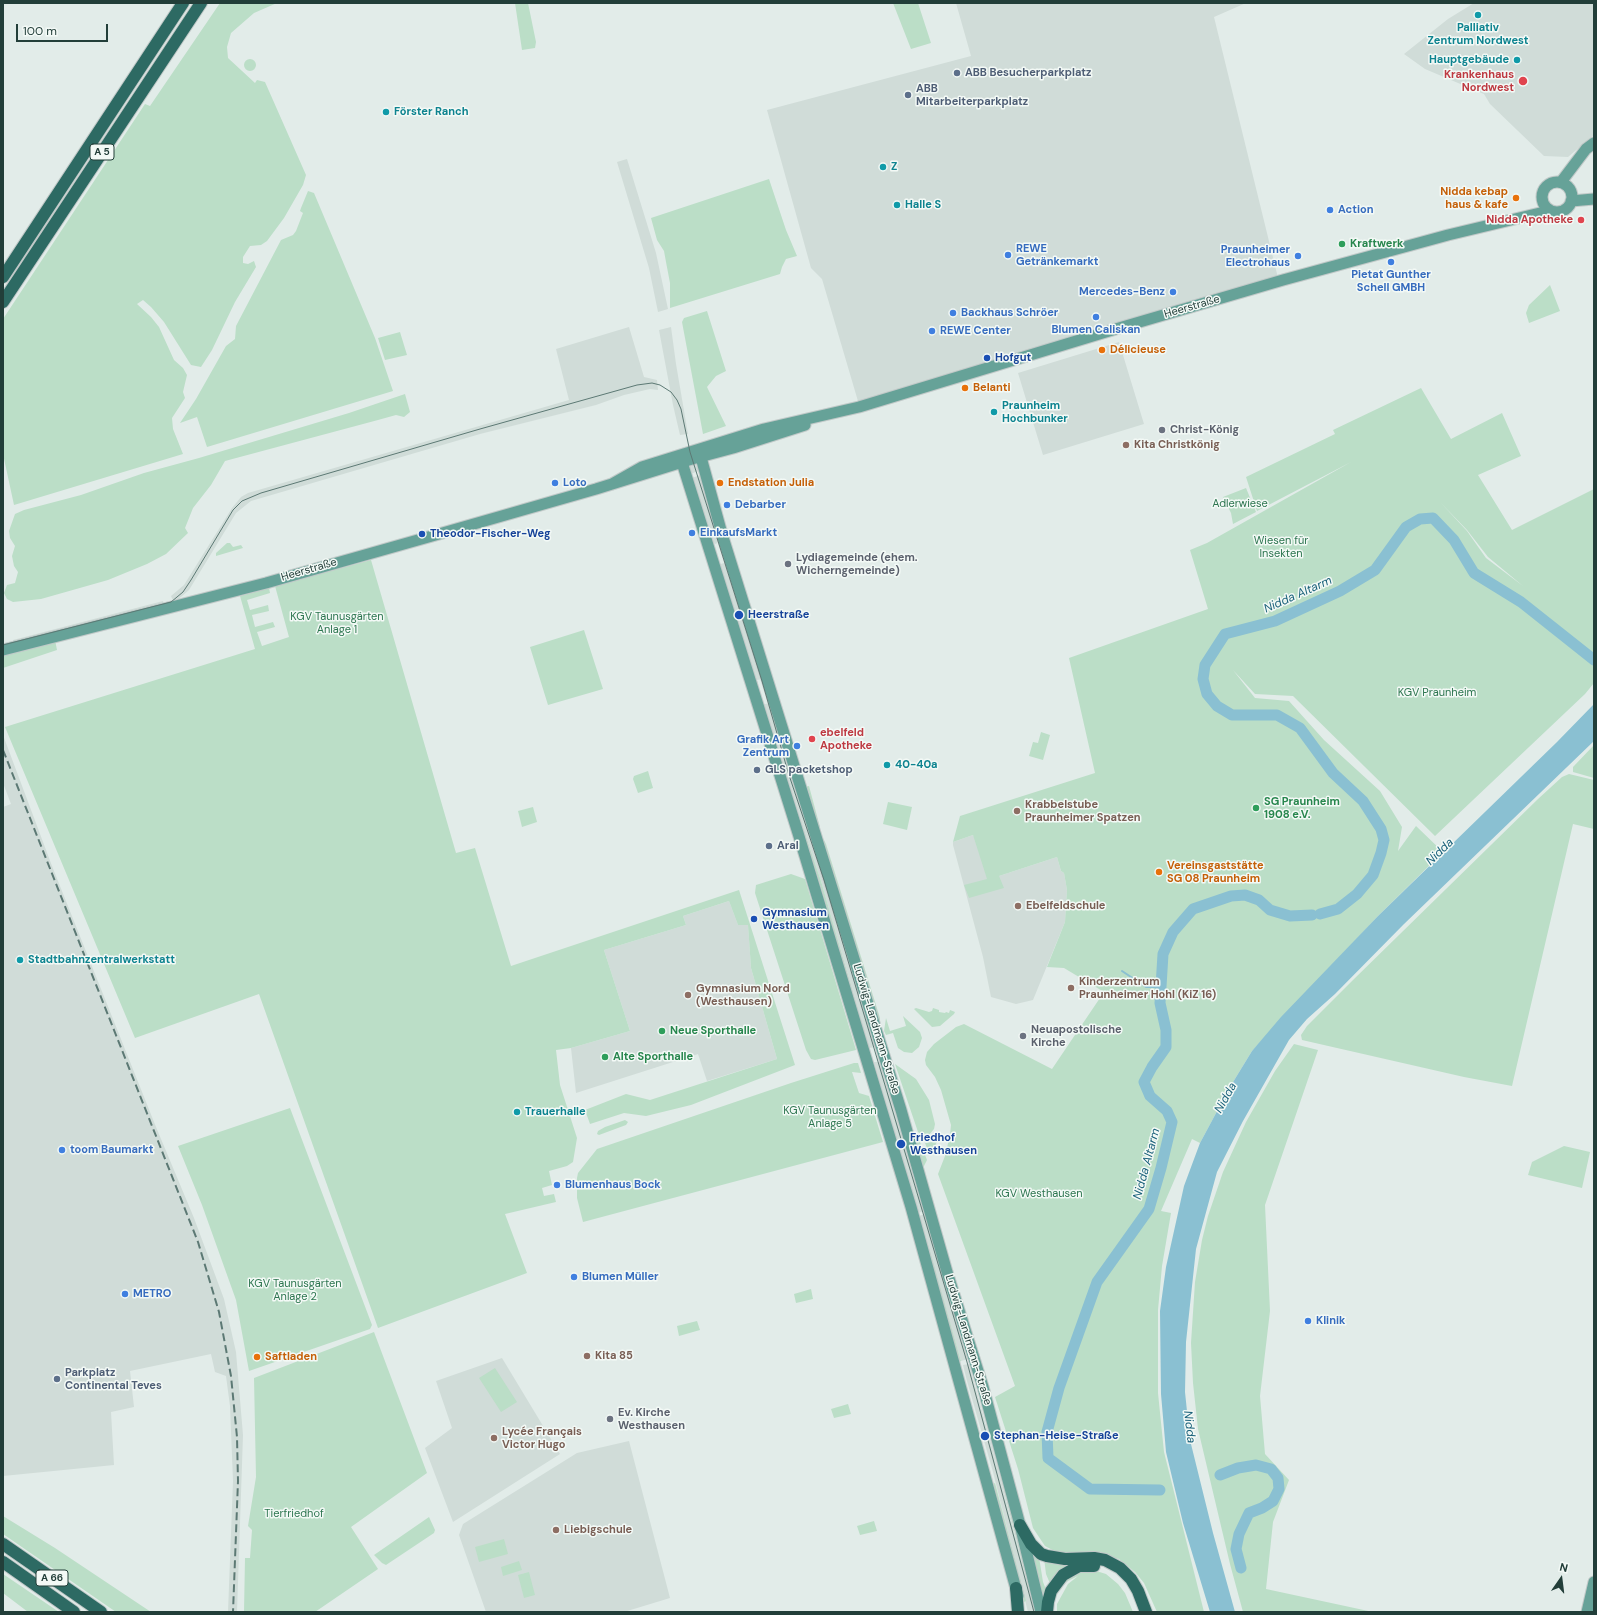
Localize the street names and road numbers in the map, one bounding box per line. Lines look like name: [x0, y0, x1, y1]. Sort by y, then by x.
road number: A 5: [90, 144, 114, 160]
street label: Heerstraße: [1163, 293, 1221, 321]
street label: Heerstraße: [280, 556, 338, 584]
street label: Ludwig-Landmann-Straße: [850, 962, 902, 1096]
street label: Ludwig-Landmann-Straße: [942, 1273, 994, 1407]
road number: A 66: [36, 1570, 68, 1586]

